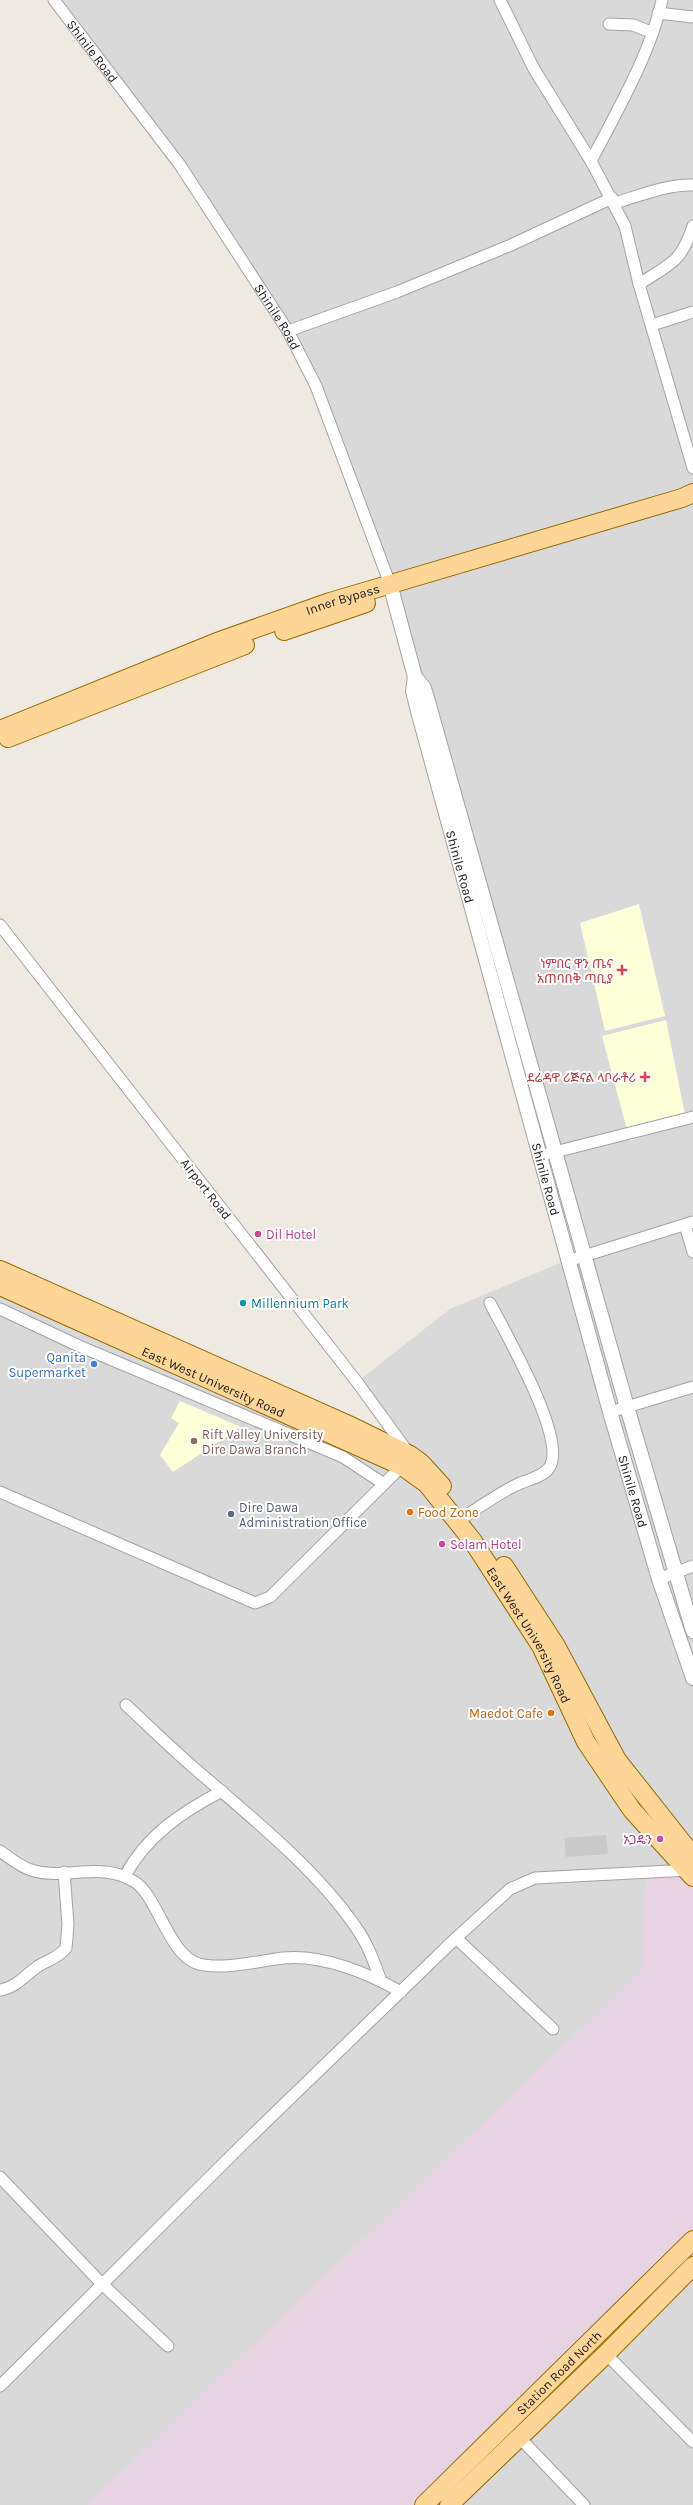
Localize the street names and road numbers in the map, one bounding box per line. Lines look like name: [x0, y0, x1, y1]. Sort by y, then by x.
street label: Shinile Road: [64, 17, 121, 85]
street label: Shinile Road: [252, 281, 304, 352]
street label: Inner Bypass: [304, 580, 381, 618]
street label: Shinile Road: [443, 829, 478, 905]
street label: Shinile Road: [529, 1141, 563, 1217]
street label: Airport Road: [178, 1155, 234, 1223]
street label: East West University Road: [140, 1343, 287, 1420]
street label: Shinile Road: [615, 1453, 651, 1529]
street label: East West University Road: [484, 1564, 574, 1705]
street label: Station Road North: [513, 2327, 604, 2417]

